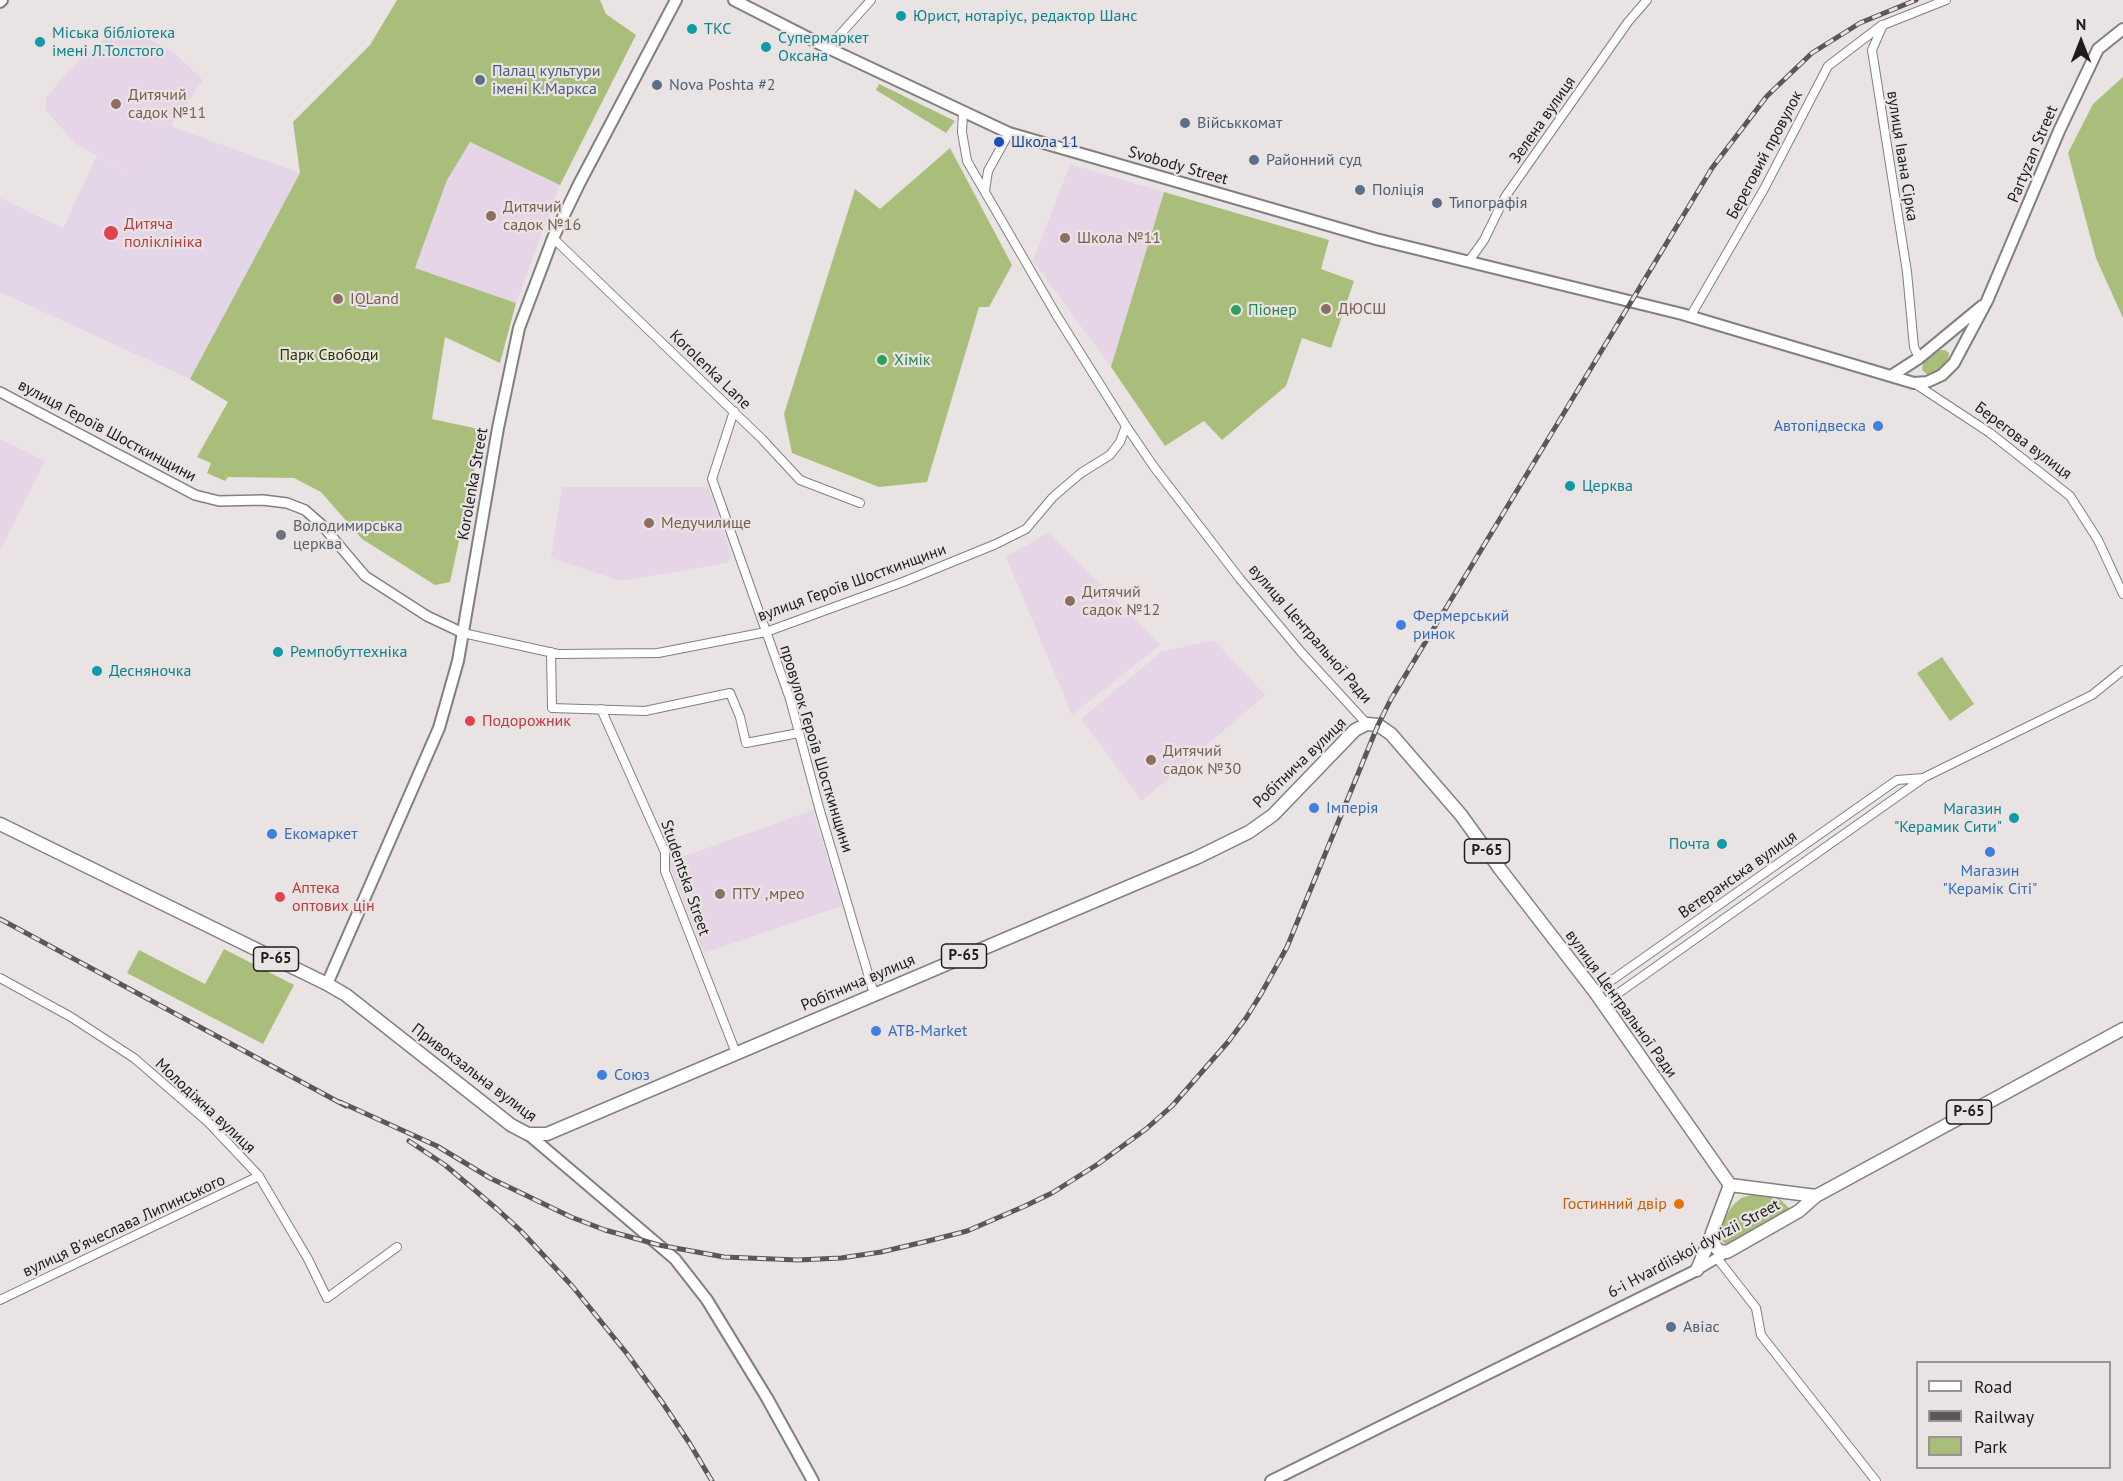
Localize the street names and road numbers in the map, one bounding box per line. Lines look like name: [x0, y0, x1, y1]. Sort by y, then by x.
street label: Зелена вулиця: [1506, 73, 1580, 167]
street label: Береговий провулок: [1723, 87, 1807, 223]
street label: вулиця Івана Сірка: [1882, 89, 1922, 223]
street label: Partyzan Street: [2004, 102, 2062, 206]
street label: Svobody Street: [1126, 143, 1230, 189]
street label: Korolenka Lane: [665, 326, 755, 414]
street label: вулиця Героїв Шосткинщини: [15, 376, 199, 486]
street label: Берегова вулиця: [1971, 398, 2075, 484]
street label: Korolenka Street: [454, 426, 492, 542]
street label: вулиця Героїв Шосткинщини: [755, 540, 949, 626]
street label: вулиця Центральної Ради: [1244, 560, 1376, 708]
street label: провулок Героїв Шосткинщини: [775, 643, 857, 855]
street label: Робітнича вулиця: [1249, 714, 1351, 812]
street label: Studentska Street: [656, 818, 714, 938]
street label: Ветеранська вулиця: [1675, 827, 1801, 923]
road number: Р-65: [1464, 839, 1510, 863]
street label: вулиця Центральної Ради: [1561, 926, 1681, 1082]
road number: Р-65: [942, 944, 986, 968]
road number: Р-65: [254, 947, 298, 971]
street label: Робітнича вулиця: [798, 950, 918, 1016]
street label: Привокзальна вулиця: [408, 1020, 540, 1126]
street label: Молодіжна вулиця: [151, 1055, 259, 1157]
road number: Р-65: [1946, 1100, 1992, 1124]
street label: вулиця В'ячеслава Липинського: [20, 1171, 228, 1281]
street label: 6-i Hvardiiskoi dyvizii Street: [1605, 1195, 1783, 1303]

